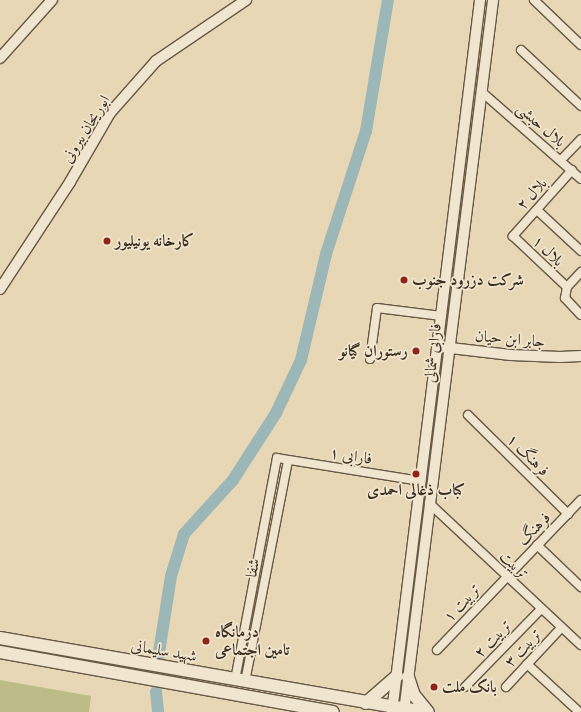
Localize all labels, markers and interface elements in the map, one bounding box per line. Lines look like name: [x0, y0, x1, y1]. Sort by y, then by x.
street label: ابوریحان بیرونی: [58, 92, 114, 166]
street label: بلال حبشی: [513, 99, 569, 151]
street label: بلال ۲: [513, 174, 551, 214]
place label: کارخانه یونیلیور: [115, 231, 194, 251]
street label: بلال ۱: [528, 231, 568, 271]
marker: کارخانه یونیلیور: [102, 236, 112, 246]
place label: شرکت دزرود جنوب: [412, 270, 524, 290]
marker: شرکت دزرود جنوب: [399, 275, 409, 285]
street label: فارابی شمالی: [420, 322, 446, 384]
street label: جابر ابن حیان: [474, 326, 546, 352]
place label: رستوران گیانو: [339, 341, 408, 361]
marker: رستوران گیانو: [411, 346, 421, 356]
street label: فرهنگ ۱: [503, 430, 553, 480]
street label: فارابی ۱: [328, 443, 374, 469]
marker: کباب ذغالی احمدی: [411, 469, 421, 479]
place label: کباب ذغالی احمدی: [367, 480, 465, 500]
street label: فرهنگ: [513, 508, 555, 550]
street label: تربیت: [495, 547, 533, 583]
street label: شفا: [242, 557, 264, 579]
street label: تربیت ۱: [439, 580, 485, 626]
street label: تربیت ۲: [470, 616, 516, 662]
place label: درمانگاه تامین اجتماعی: [215, 622, 290, 660]
street label: تربیت ۳: [500, 625, 546, 671]
marker: درمانگاه تامین اجتماعی: [200, 635, 212, 647]
street label: شهید سلیمانی: [129, 636, 199, 666]
place label: بانک ملت: [442, 677, 497, 697]
marker: بانک ملت: [429, 682, 439, 692]

